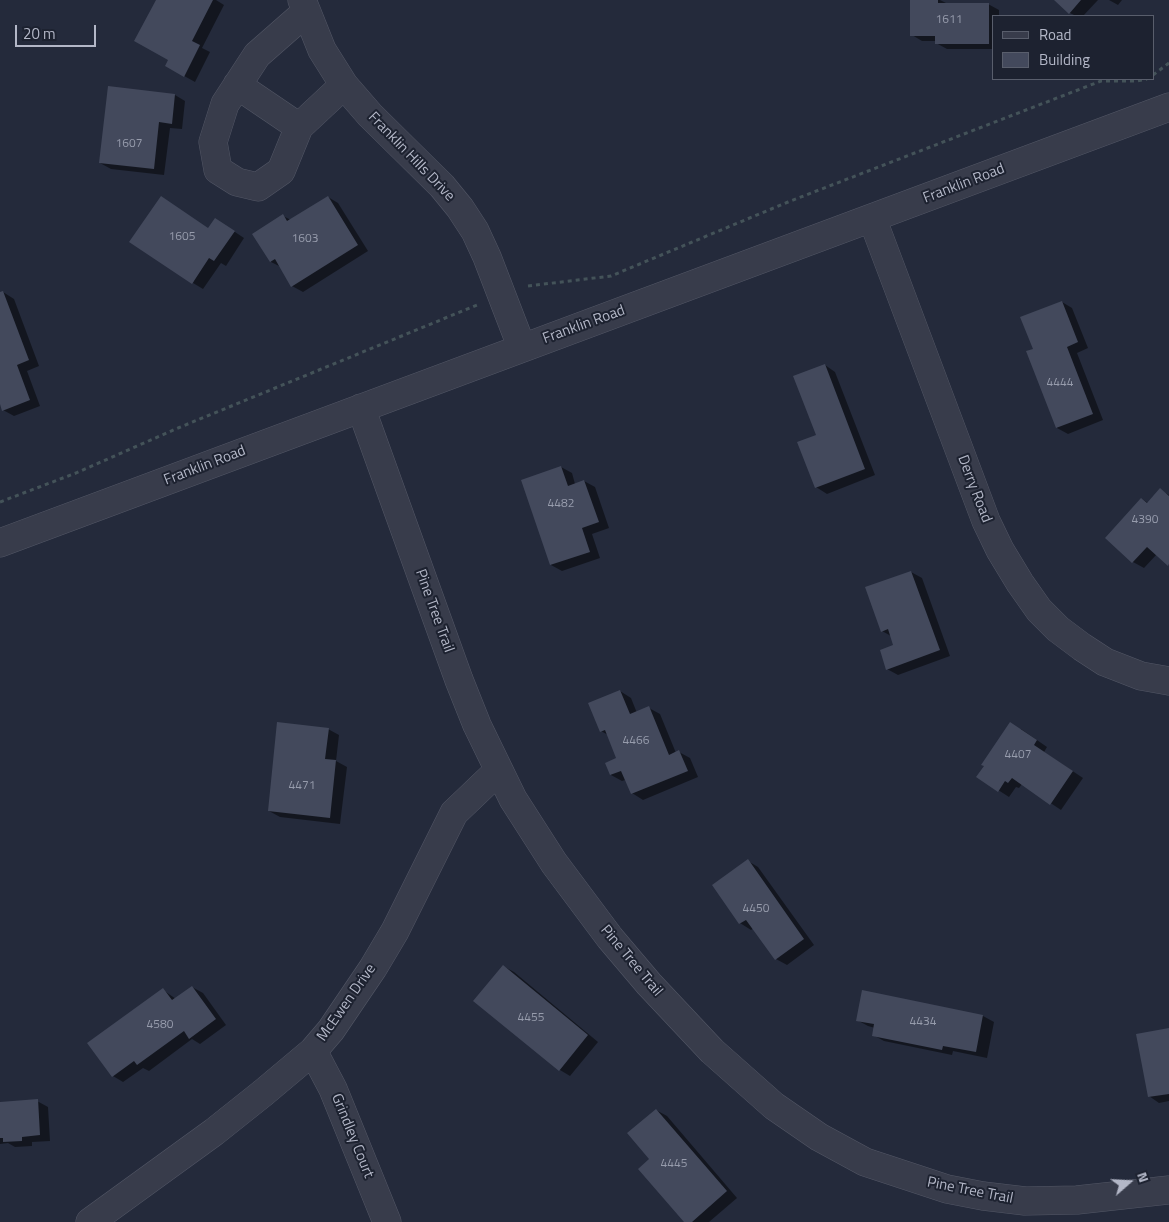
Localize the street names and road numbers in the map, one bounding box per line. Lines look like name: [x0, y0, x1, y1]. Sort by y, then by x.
street label: Franklin Hills Drive: [364, 109, 458, 205]
street label: Franklin Road: [921, 160, 1007, 208]
street label: Franklin Road: [540, 302, 628, 348]
street label: Franklin Road: [162, 442, 248, 490]
street label: Derry Road: [953, 453, 995, 525]
street label: Pine Tree Trail: [411, 567, 457, 655]
street label: Pine Tree Trail: [596, 922, 666, 1000]
street label: McEwen Drive: [314, 961, 380, 1045]
street label: Grindley Court: [327, 1091, 377, 1181]
street label: Pine Tree Trail: [925, 1174, 1015, 1208]

